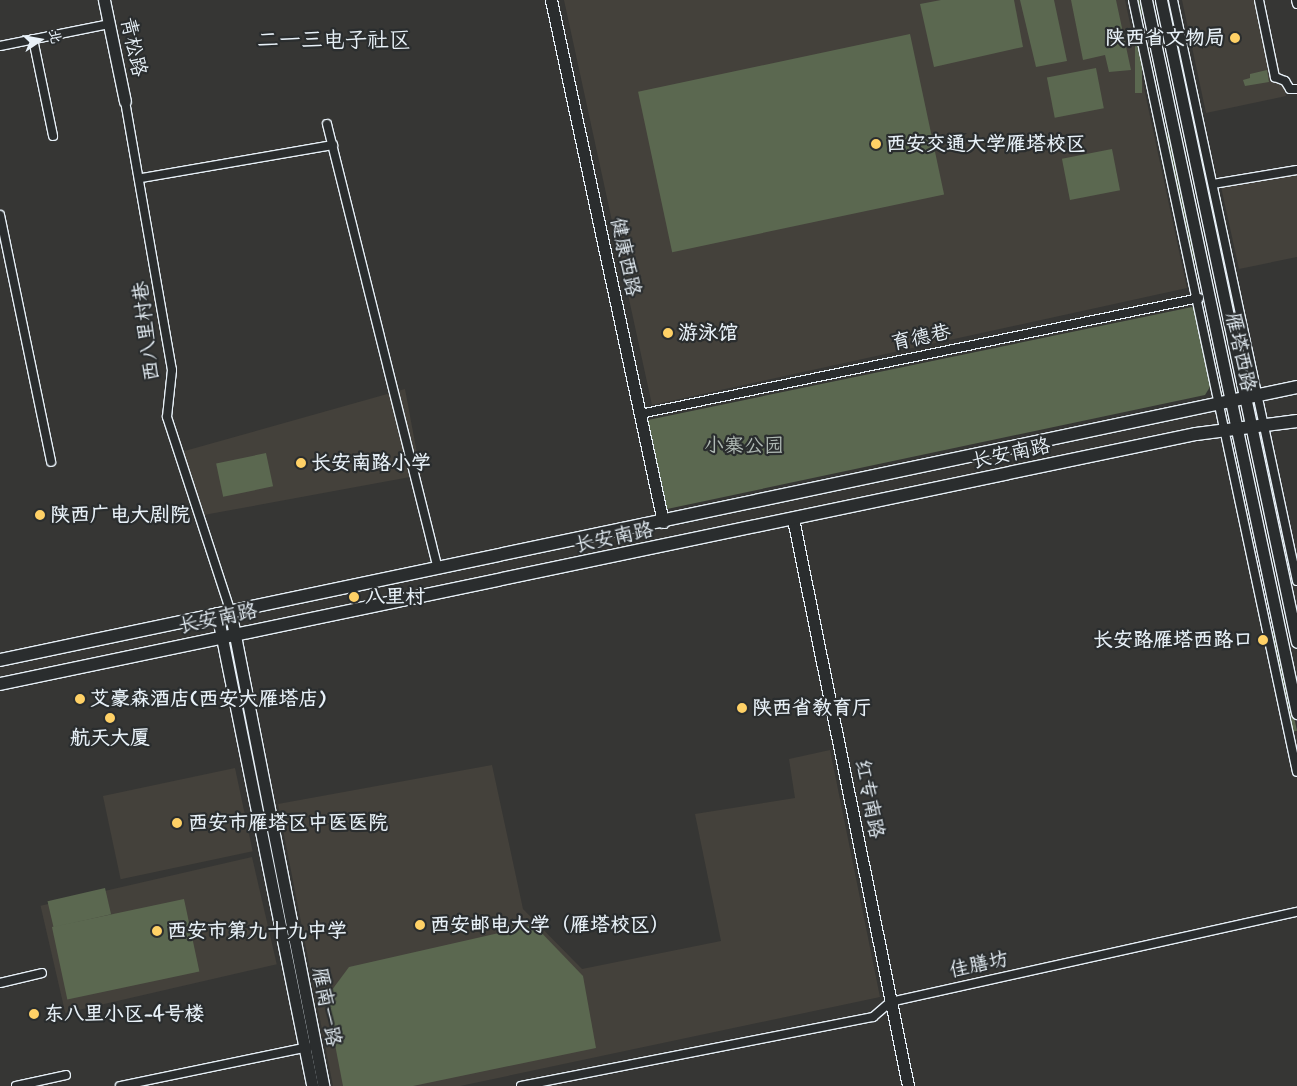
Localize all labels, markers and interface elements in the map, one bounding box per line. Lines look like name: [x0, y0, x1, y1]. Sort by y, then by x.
north arrow: [15, 15, 65, 65]
street label: 青松路: [115, 15, 151, 79]
place label: 陕西省文物局: [1105, 26, 1225, 50]
text: 北: [44, 28, 65, 46]
district label: 二一三电子社区: [257, 29, 411, 55]
marker: 陕西省文物局: [1229, 32, 1241, 44]
place label: 西安交通大学雁塔校区: [886, 132, 1086, 156]
marker: 西安交通大学雁塔校区: [870, 138, 882, 150]
street label: 健康西路: [605, 215, 645, 299]
street label: 西八里村巷: [129, 280, 165, 382]
street label: 雁塔西路: [1220, 310, 1260, 394]
street label: 育德巷: [889, 320, 953, 356]
place label: 游泳馆: [678, 321, 738, 345]
marker: 游泳馆: [662, 327, 674, 339]
park label: 小寨公园: [704, 434, 784, 458]
street label: 长安南路: [969, 434, 1053, 474]
place label: 长安南路小学: [311, 451, 431, 475]
marker: 长安南路小学: [295, 457, 307, 469]
place label: 陕西广电大剧院: [50, 503, 190, 527]
marker: 陕西广电大剧院: [34, 509, 46, 521]
street label: 长安南路: [572, 518, 656, 558]
place label: 八里村: [365, 585, 425, 609]
marker: 八里村: [347, 590, 361, 604]
street label: 长安南路: [176, 599, 260, 639]
place label: 长安路雁塔西路口: [1093, 628, 1253, 652]
marker: 长安路雁塔西路口: [1257, 634, 1269, 646]
place label: 艾豪森酒店(西安大雁塔店): [90, 687, 326, 711]
marker: 艾豪森酒店(西安大雁塔店): [74, 693, 86, 705]
place label: 陕西省教育厅: [752, 696, 872, 720]
marker: 陕西省教育厅: [736, 702, 748, 714]
marker: 航天大厦: [104, 712, 116, 724]
place label: 航天大厦: [70, 726, 150, 750]
street label: 红专南路: [850, 757, 888, 841]
place label: 西安市雁塔区中医医院: [188, 811, 388, 835]
marker: 西安市雁塔区中医医院: [170, 816, 184, 830]
place label: 西安邮电大学（雁塔校区）: [430, 913, 670, 937]
place label: 西安市第九十九中学: [167, 919, 347, 943]
marker: 西安邮电大学（雁塔校区）: [414, 919, 426, 931]
marker: 西安市第九十九中学: [151, 925, 163, 937]
street label: 佳膳坊: [947, 947, 1011, 983]
street label: 雁南一路: [307, 965, 345, 1049]
place label: 东八里小区-4号楼: [44, 1002, 205, 1026]
marker: 东八里小区-4号楼: [28, 1008, 40, 1020]

